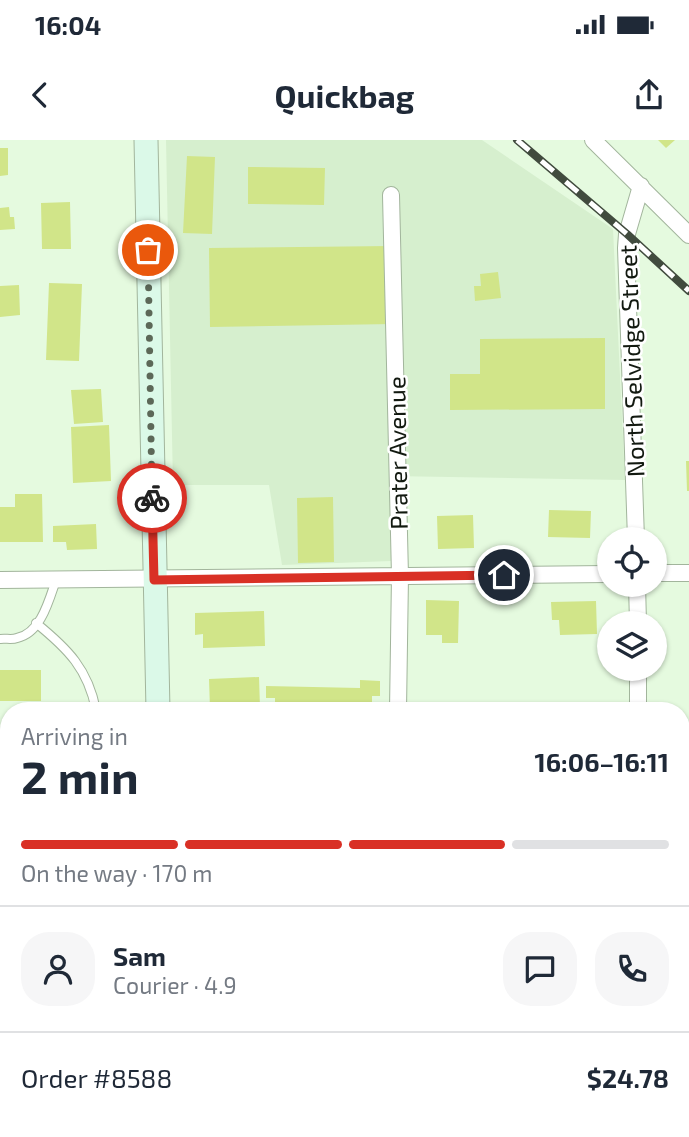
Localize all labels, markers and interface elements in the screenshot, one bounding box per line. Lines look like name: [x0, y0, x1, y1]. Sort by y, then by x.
text: 16:04: [35, 9, 101, 40]
icon: back: [21, 76, 59, 114]
text: Quickbag: [275, 76, 414, 114]
icon: share: [630, 76, 668, 114]
pin: [118, 220, 178, 280]
icon: bag: [129, 231, 167, 269]
street label: North Selvidge Street: [612, 244, 650, 478]
street label: Prater Avenue: [381, 376, 413, 530]
courier: [117, 463, 187, 533]
icon: bike: [133, 479, 171, 517]
map controls: [597, 527, 667, 681]
button: locate: [597, 527, 667, 597]
pin: [474, 545, 534, 605]
icon: home: [485, 556, 523, 594]
button: layers: [597, 611, 667, 681]
text: Arriving in: [21, 722, 128, 750]
text: 16:06–16:11: [535, 746, 669, 777]
text: 2 min: [21, 748, 139, 803]
text: On the way · 170 m: [21, 859, 213, 887]
button: person: [21, 932, 95, 1006]
button: chat: [503, 932, 577, 1006]
button: phone: [595, 932, 669, 1006]
text: Sam: [113, 940, 166, 971]
text: Courier · 4.9: [113, 971, 237, 999]
text: Order #8588: [21, 1062, 172, 1093]
text: $24.78: [587, 1062, 669, 1093]

